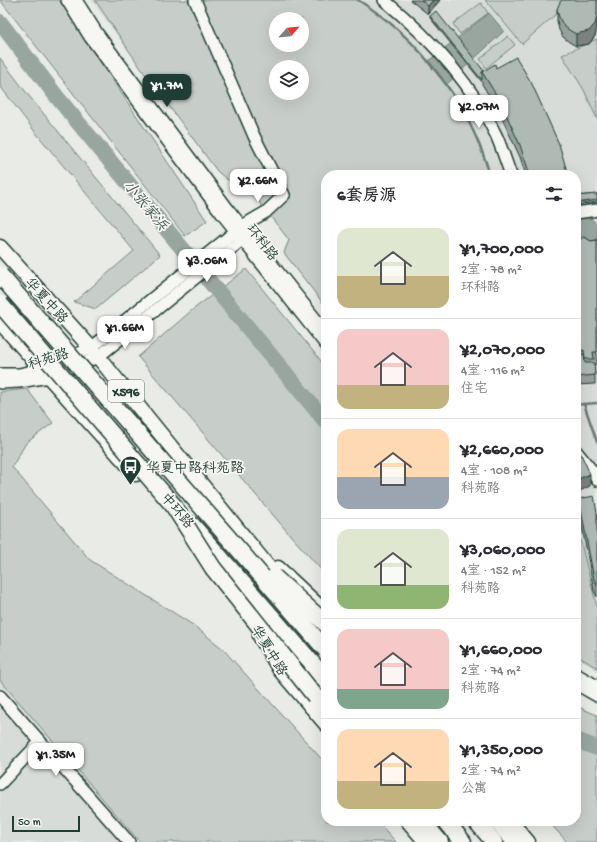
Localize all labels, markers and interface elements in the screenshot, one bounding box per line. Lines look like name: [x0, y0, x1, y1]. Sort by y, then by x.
north arrow: [269, 12, 309, 52]
map controls: [269, 12, 309, 100]
button: layers: [269, 60, 309, 100]
pin: ¥1.7M: [139, 74, 195, 108]
text: ¥1.7M: [151, 79, 183, 94]
pin: ¥2.07M: [446, 95, 512, 129]
text: ¥2.07M: [459, 100, 499, 115]
pin: ¥2.66M: [225, 169, 291, 203]
text: ¥2.66M: [239, 174, 277, 189]
water label: 小张家浜: [118, 177, 172, 236]
icon: filters: [543, 183, 565, 205]
text: 6套房源: [337, 187, 397, 207]
street label: 环科路: [241, 221, 281, 265]
text: ¥1,700,000: [461, 240, 544, 260]
icon: home: [369, 244, 417, 292]
pin: ¥3.06M: [174, 249, 240, 283]
text: ¥3.06M: [187, 254, 227, 269]
text: 2室 · 78 m²: [461, 263, 522, 278]
street label: 华夏中路: [20, 275, 71, 328]
text: 环科路: [461, 281, 500, 296]
pin: ¥1.66M: [92, 316, 158, 350]
text: ¥1.66M: [106, 321, 144, 336]
text: ¥2,070,000: [461, 341, 545, 361]
street label: 科苑路: [26, 345, 71, 375]
icon: home: [369, 345, 417, 393]
text: 4室 · 116 m²: [461, 364, 525, 379]
road number: X596: [108, 380, 144, 402]
text: 住宅: [461, 382, 487, 397]
text: ¥2,660,000: [461, 441, 544, 461]
icon: home: [369, 445, 417, 493]
bus stop icon: 华夏中路科苑路: [118, 454, 144, 487]
place label: 华夏中路科苑路: [146, 460, 244, 478]
text: 4室 · 108 m²: [461, 464, 528, 479]
text: 科苑路: [461, 482, 500, 497]
street label: 中环路: [156, 490, 197, 533]
text: ¥3,060,000: [461, 541, 545, 561]
icon: home: [369, 545, 417, 593]
text: 4室 · 152 m²: [461, 564, 526, 579]
text: 科苑路: [461, 582, 500, 597]
street label: 华夏中路: [246, 622, 290, 680]
text: ¥1,660,000: [461, 641, 542, 661]
icon: home: [369, 645, 417, 693]
text: 2室 · 74 m²: [461, 664, 521, 679]
text: 科苑路: [461, 682, 500, 697]
text: ¥1,350,000: [461, 741, 543, 761]
pin: ¥1.35M: [23, 743, 89, 777]
icon: home: [369, 745, 417, 793]
text: ¥1.35M: [37, 748, 75, 763]
text: 2室 · 74 m²: [461, 764, 521, 779]
text: 公寓: [461, 782, 487, 797]
scale bar: [12, 814, 80, 833]
text: 50 m: [18, 817, 40, 829]

